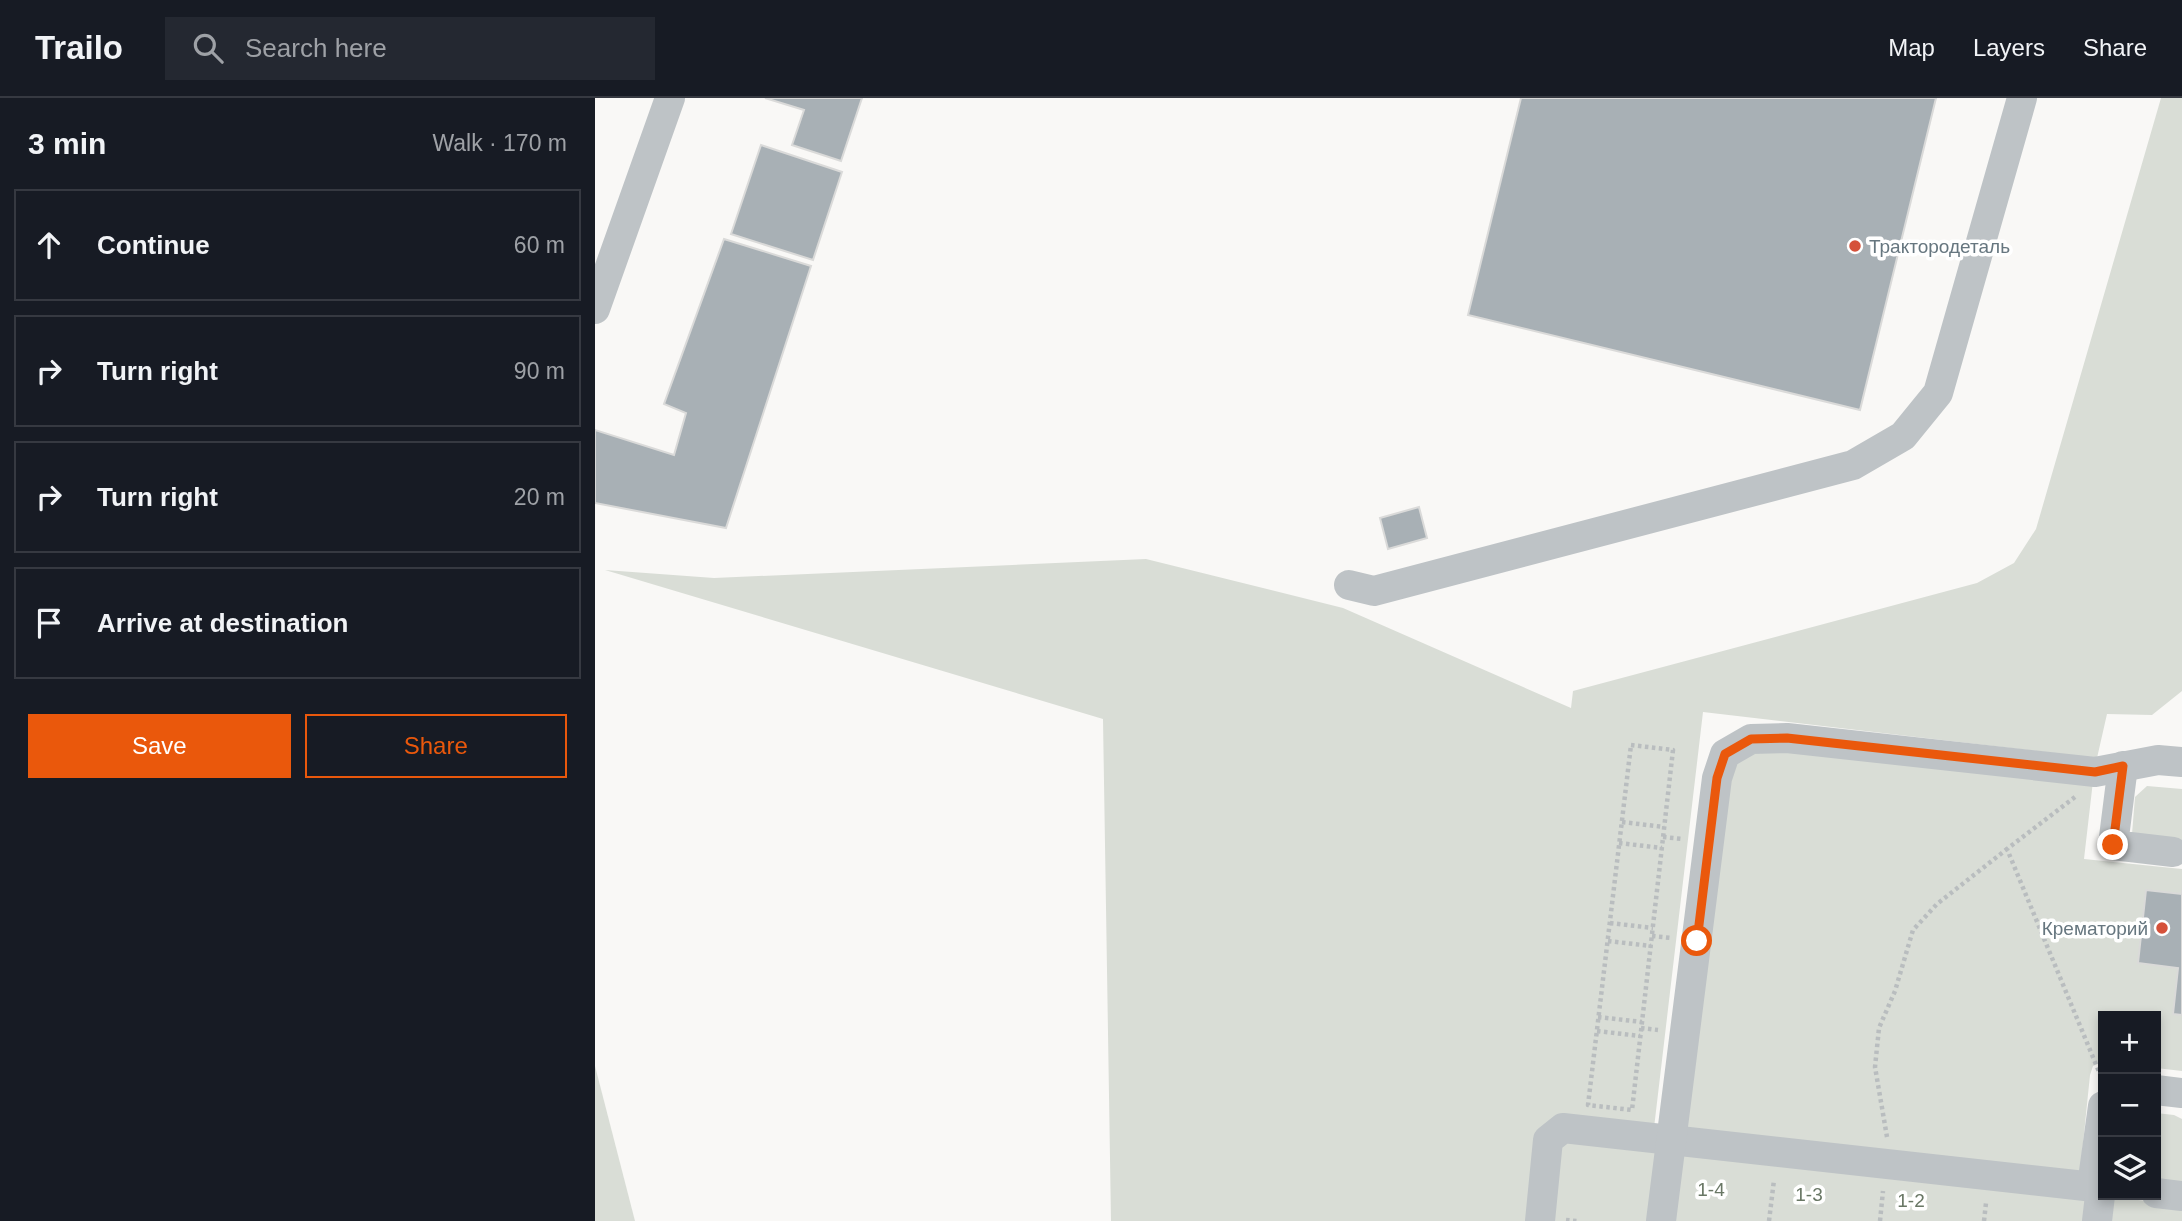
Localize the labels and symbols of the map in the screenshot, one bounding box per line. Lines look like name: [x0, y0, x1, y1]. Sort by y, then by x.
place label: Трактородеталь: [1869, 236, 2010, 257]
marker: Трактородеталь: [1847, 238, 1863, 254]
route end: [2097, 829, 2128, 860]
place label: Крематорий: [2042, 918, 2148, 939]
marker: Крематорий: [2154, 920, 2170, 936]
route start: [1681, 925, 1712, 956]
park label: 1-4: [1697, 1179, 1725, 1200]
park label: 1-3: [1795, 1184, 1823, 1205]
park label: 1-2: [1897, 1190, 1925, 1211]

